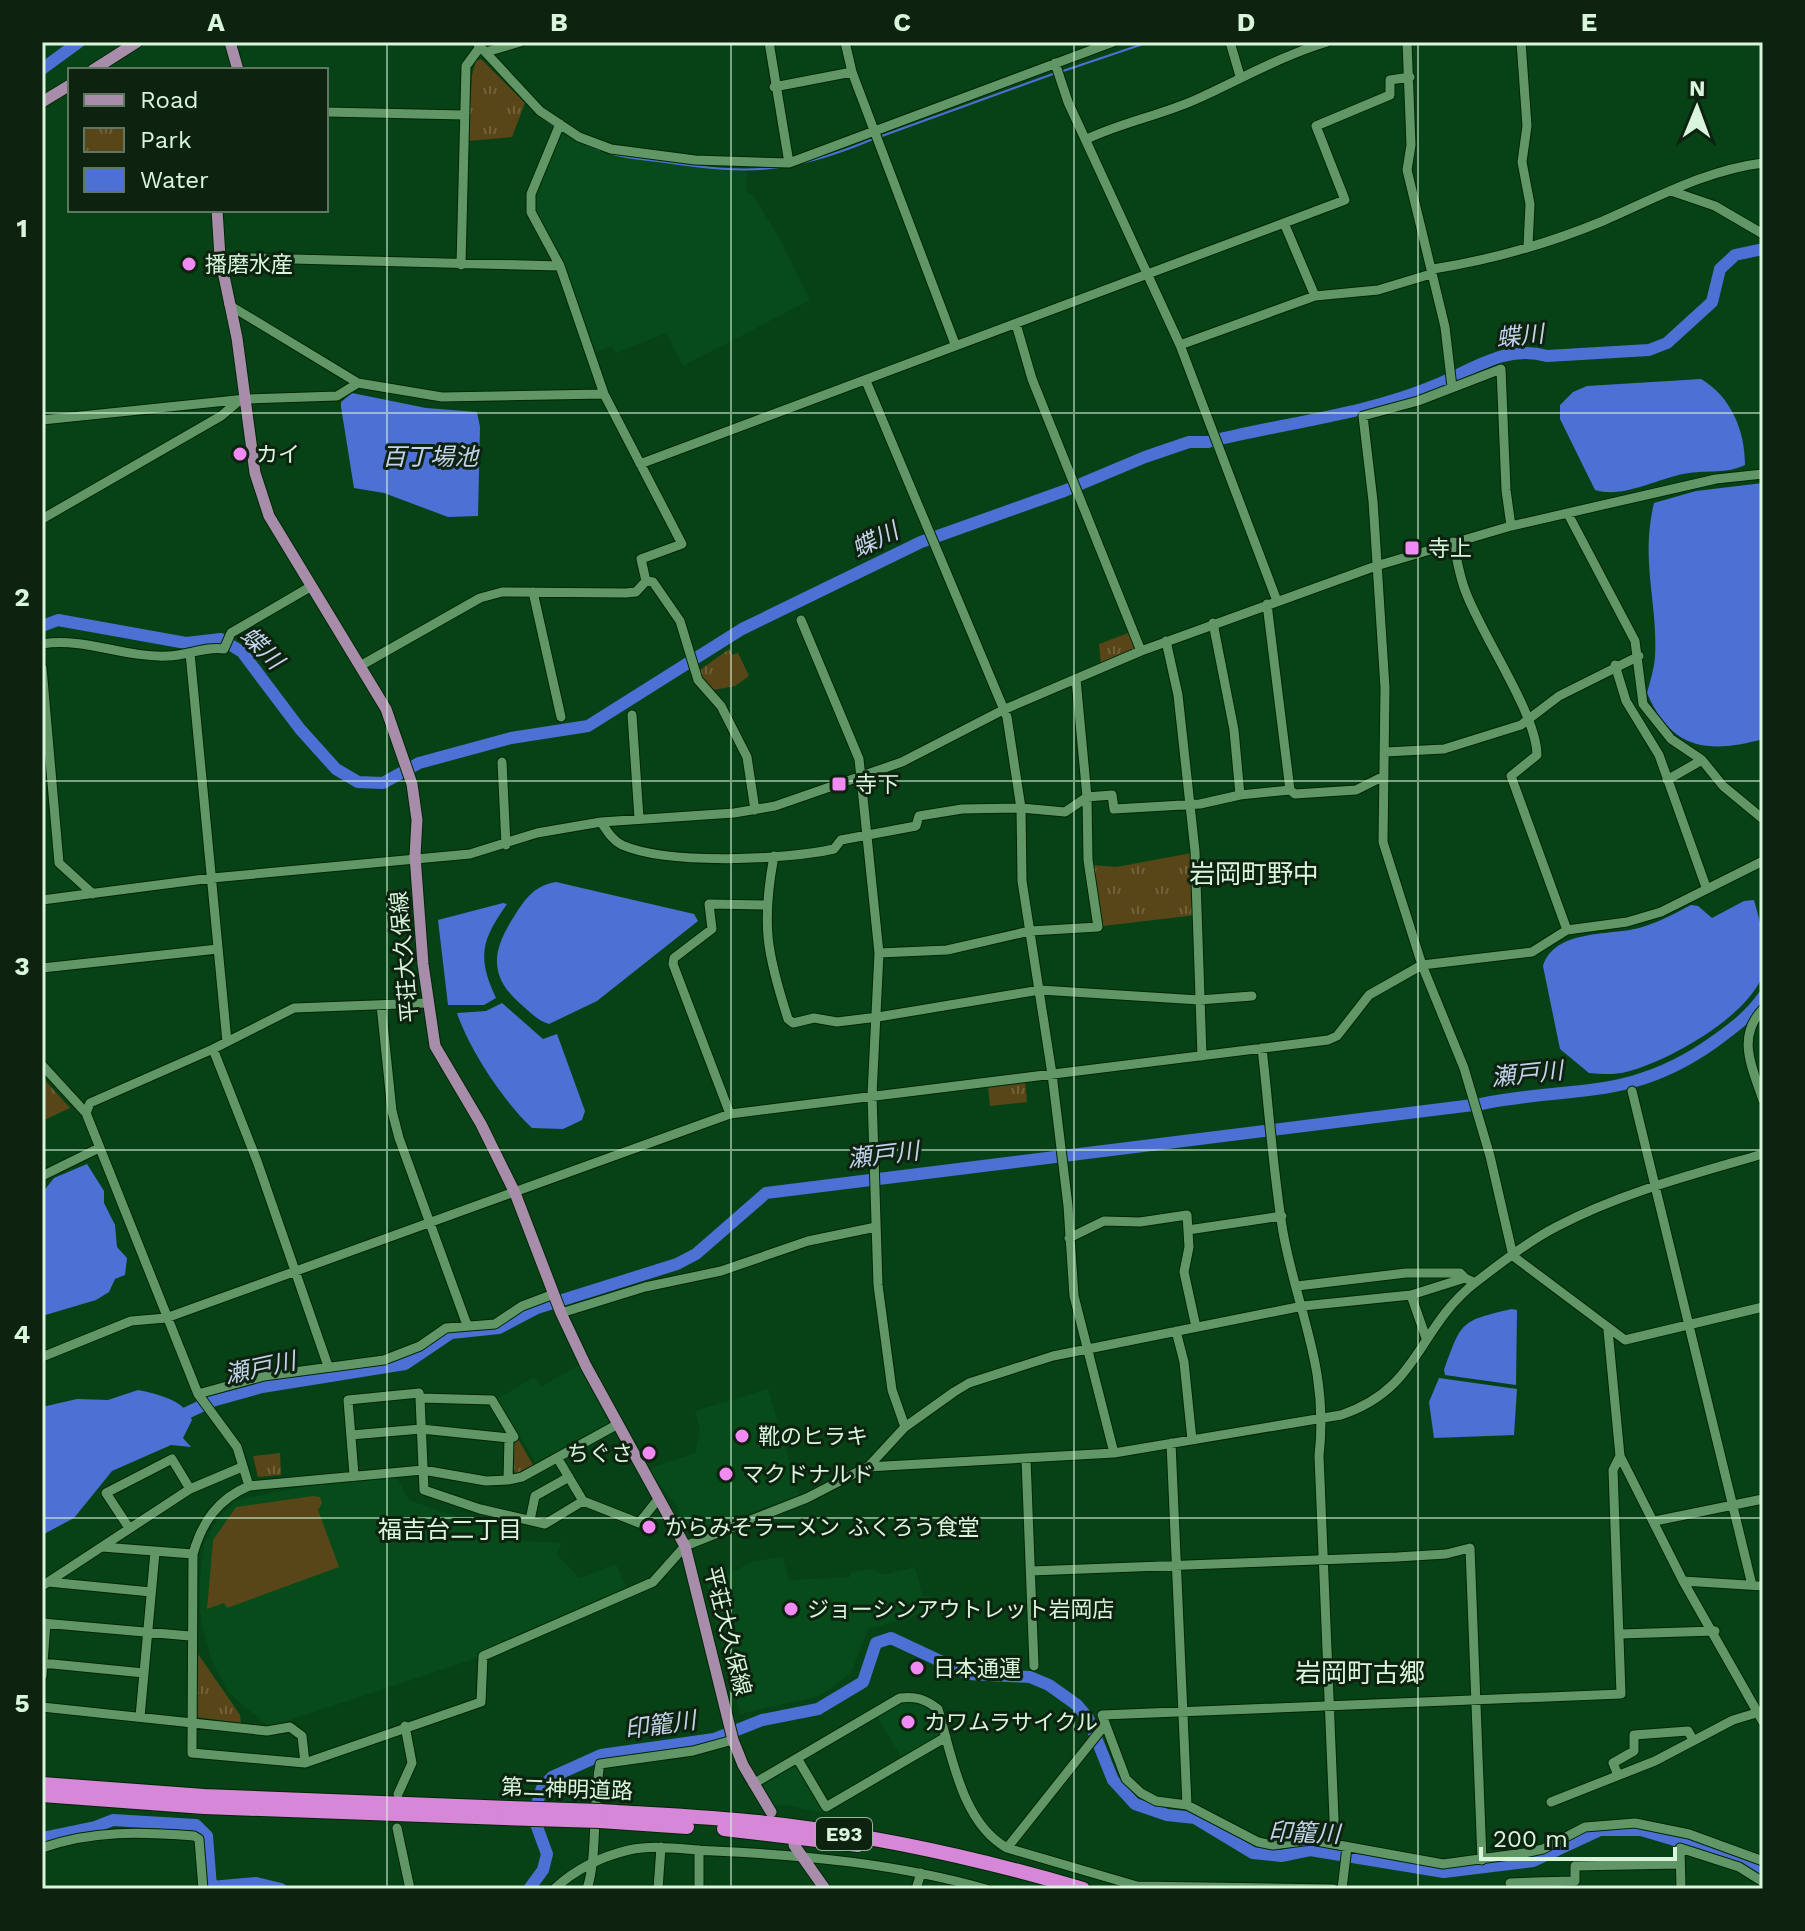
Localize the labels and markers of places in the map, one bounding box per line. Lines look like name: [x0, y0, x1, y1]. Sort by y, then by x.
place label: 播磨水産: [205, 252, 293, 277]
marker: 播磨水産: [180, 255, 198, 273]
place label: カイ: [256, 442, 300, 467]
marker: カイ: [231, 445, 249, 463]
place label: 寺上: [1428, 536, 1472, 561]
marker: 寺上: [1403, 539, 1421, 557]
place label: 寺下: [855, 772, 899, 797]
marker: 寺下: [830, 775, 848, 793]
place label: 靴のヒラキ: [758, 1424, 868, 1449]
marker: 靴のヒラキ: [733, 1427, 751, 1445]
place label: ちぐさ: [567, 1441, 633, 1466]
marker: ちぐさ: [640, 1444, 658, 1462]
place label: マクドナルド: [742, 1462, 874, 1487]
marker: マクドナルド: [717, 1465, 735, 1483]
place label: からみそラーメン ふくろう食堂: [665, 1515, 980, 1540]
marker: からみそラーメン ふくろう食堂: [640, 1518, 658, 1536]
place label: ジョーシンアウトレット岩岡店: [807, 1597, 1115, 1622]
marker: ジョーシンアウトレット岩岡店: [782, 1600, 800, 1618]
place label: 日本通運: [933, 1656, 1021, 1681]
marker: 日本通運: [908, 1659, 926, 1677]
place label: カワムラサイクル: [924, 1710, 1098, 1735]
marker: カワムラサイクル: [899, 1713, 917, 1731]

